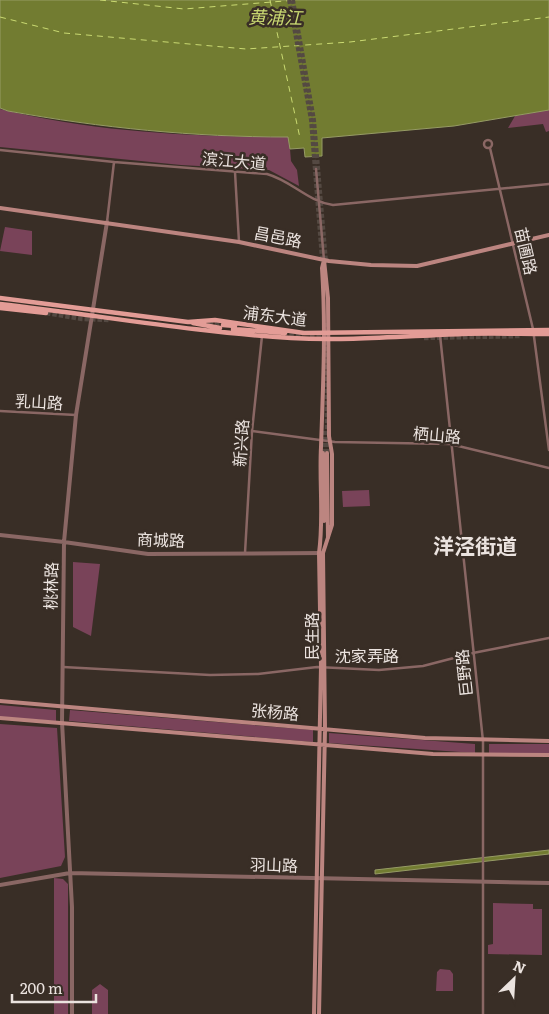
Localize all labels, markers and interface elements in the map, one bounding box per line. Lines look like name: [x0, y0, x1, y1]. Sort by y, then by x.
water label: 黄浦江: [248, 3, 304, 31]
street label: 滨江大道: [201, 145, 267, 175]
street label: 昌邑路: [252, 220, 304, 252]
street label: 苗圃路: [510, 225, 544, 277]
street label: 浦东大道: [242, 299, 308, 331]
street label: 乳山路: [14, 388, 64, 414]
street label: 新兴路: [226, 418, 254, 468]
street label: 栖山路: [412, 420, 462, 448]
street label: 商城路: [137, 526, 185, 552]
district label: 洋泾街道: [433, 529, 517, 560]
street label: 桃林路: [38, 562, 62, 610]
street label: 民生路: [299, 612, 323, 660]
street label: 沈家弄路: [335, 643, 399, 667]
street label: 巨野路: [449, 648, 477, 698]
street label: 张杨路: [250, 697, 300, 725]
street label: 羽山路: [250, 851, 298, 877]
north arrow: [489, 954, 539, 1004]
text: N: [510, 955, 530, 978]
scale bar: [12, 972, 96, 1004]
text: 200 m: [20, 976, 63, 999]

